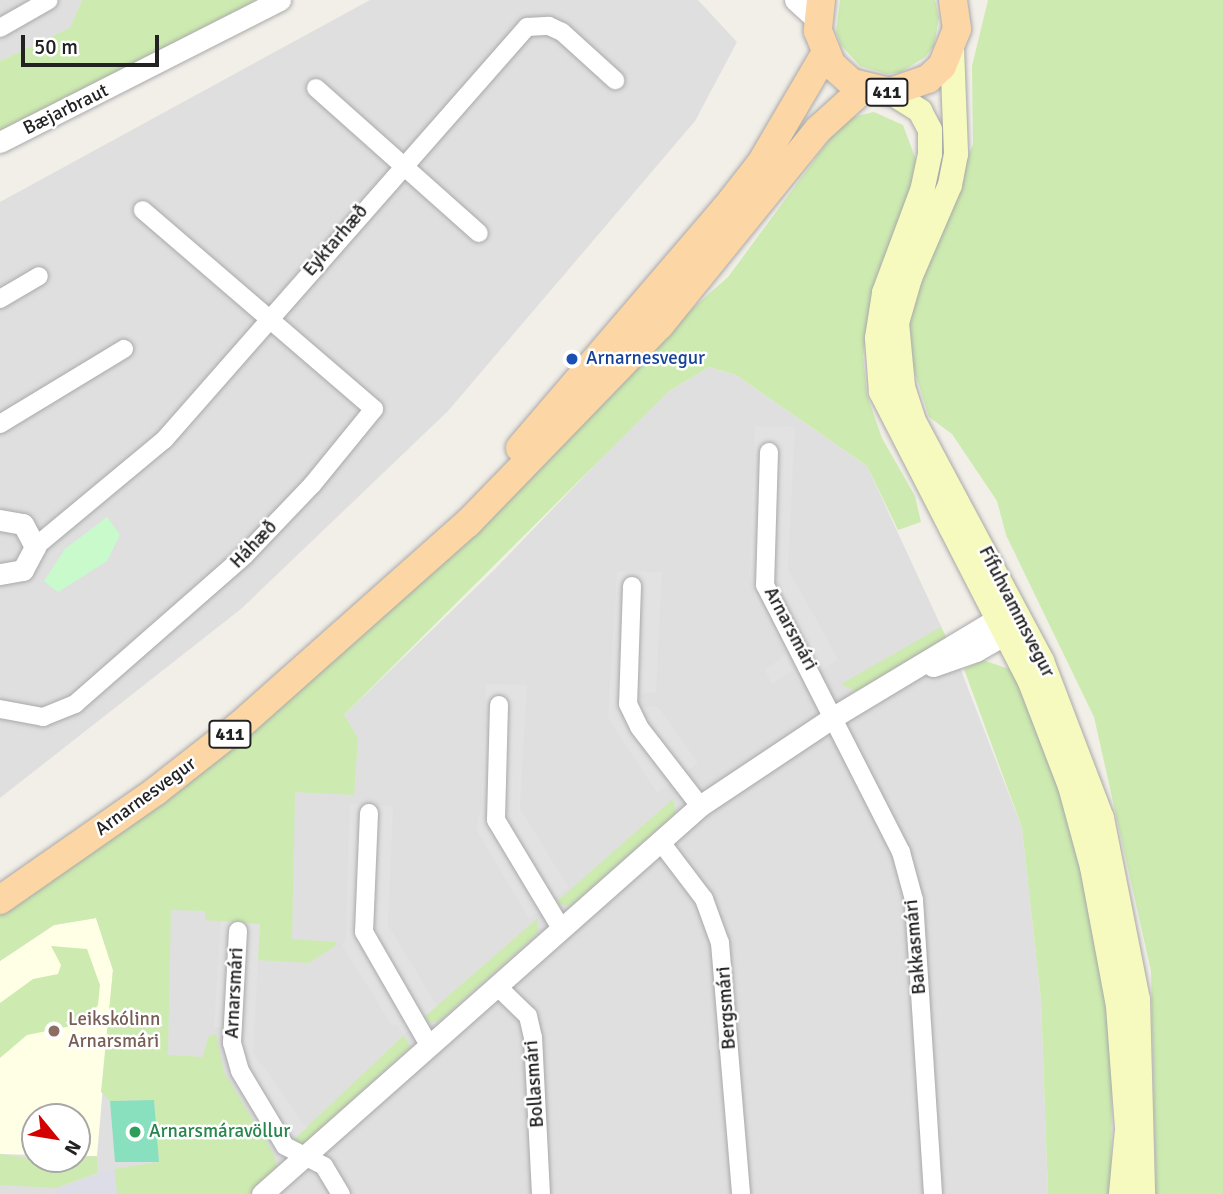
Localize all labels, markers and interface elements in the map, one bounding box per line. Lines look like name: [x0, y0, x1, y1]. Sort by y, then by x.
scale bar: [24, 21, 163, 65]
text: 50 m: [34, 34, 78, 60]
road number: 411: [864, 78, 910, 106]
street label: Bæjarbraut: [20, 80, 112, 140]
street label: Eyktarhæð: [299, 201, 373, 281]
place label: Arnarnesvegur: [586, 348, 705, 370]
marker: Arnarnesvegur: [564, 351, 580, 367]
street label: Háhæð: [226, 516, 282, 574]
street label: Fífuhvammsvegur: [973, 543, 1059, 681]
street label: Arnarsmári: [759, 583, 821, 675]
road number: 411: [207, 720, 253, 748]
street label: Arnarnesvegur: [91, 753, 201, 841]
street label: Bakkasmári: [900, 899, 932, 995]
street label: Arnarsmári: [221, 947, 249, 1039]
street label: Bergsmári: [713, 966, 741, 1050]
place label: Leikskólinn Arnarsmári: [68, 1009, 160, 1053]
marker: Leikskólinn Arnarsmári: [46, 1023, 62, 1039]
street label: Bollasmári: [521, 1040, 549, 1128]
north arrow: [21, 1103, 91, 1173]
place label: Arnarsmáravöllur: [149, 1121, 290, 1143]
marker: Arnarsmáravöllur: [127, 1124, 143, 1140]
text: N: [59, 1136, 86, 1159]

